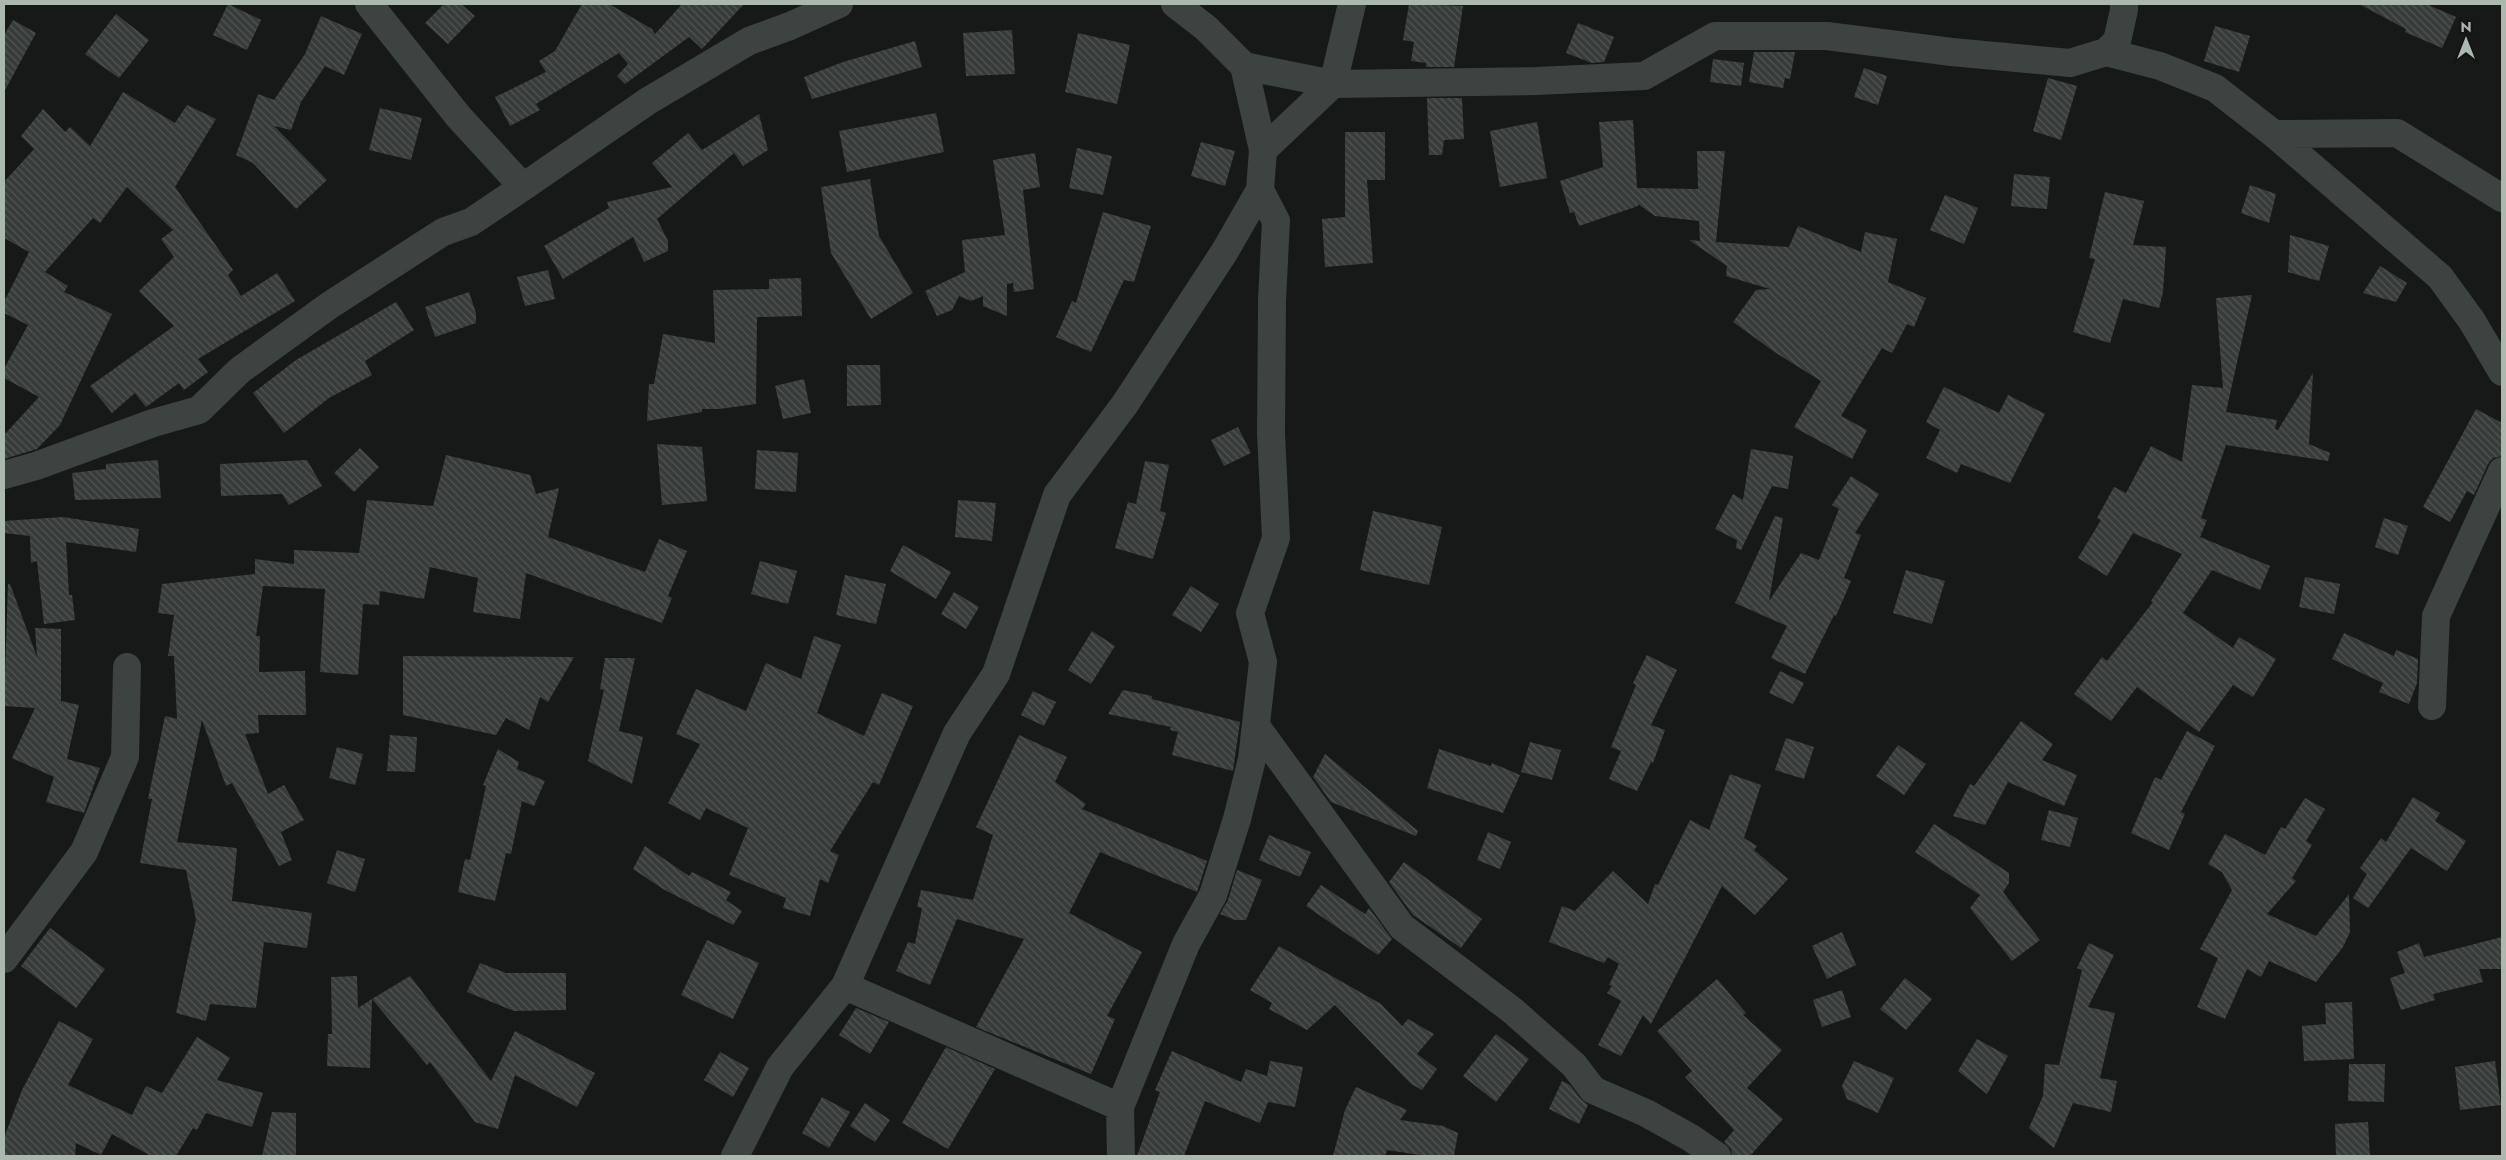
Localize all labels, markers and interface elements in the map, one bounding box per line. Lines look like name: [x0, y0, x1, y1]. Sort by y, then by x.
north arrow: [2441, 15, 2491, 65]
text: N: [2460, 17, 2472, 37]

